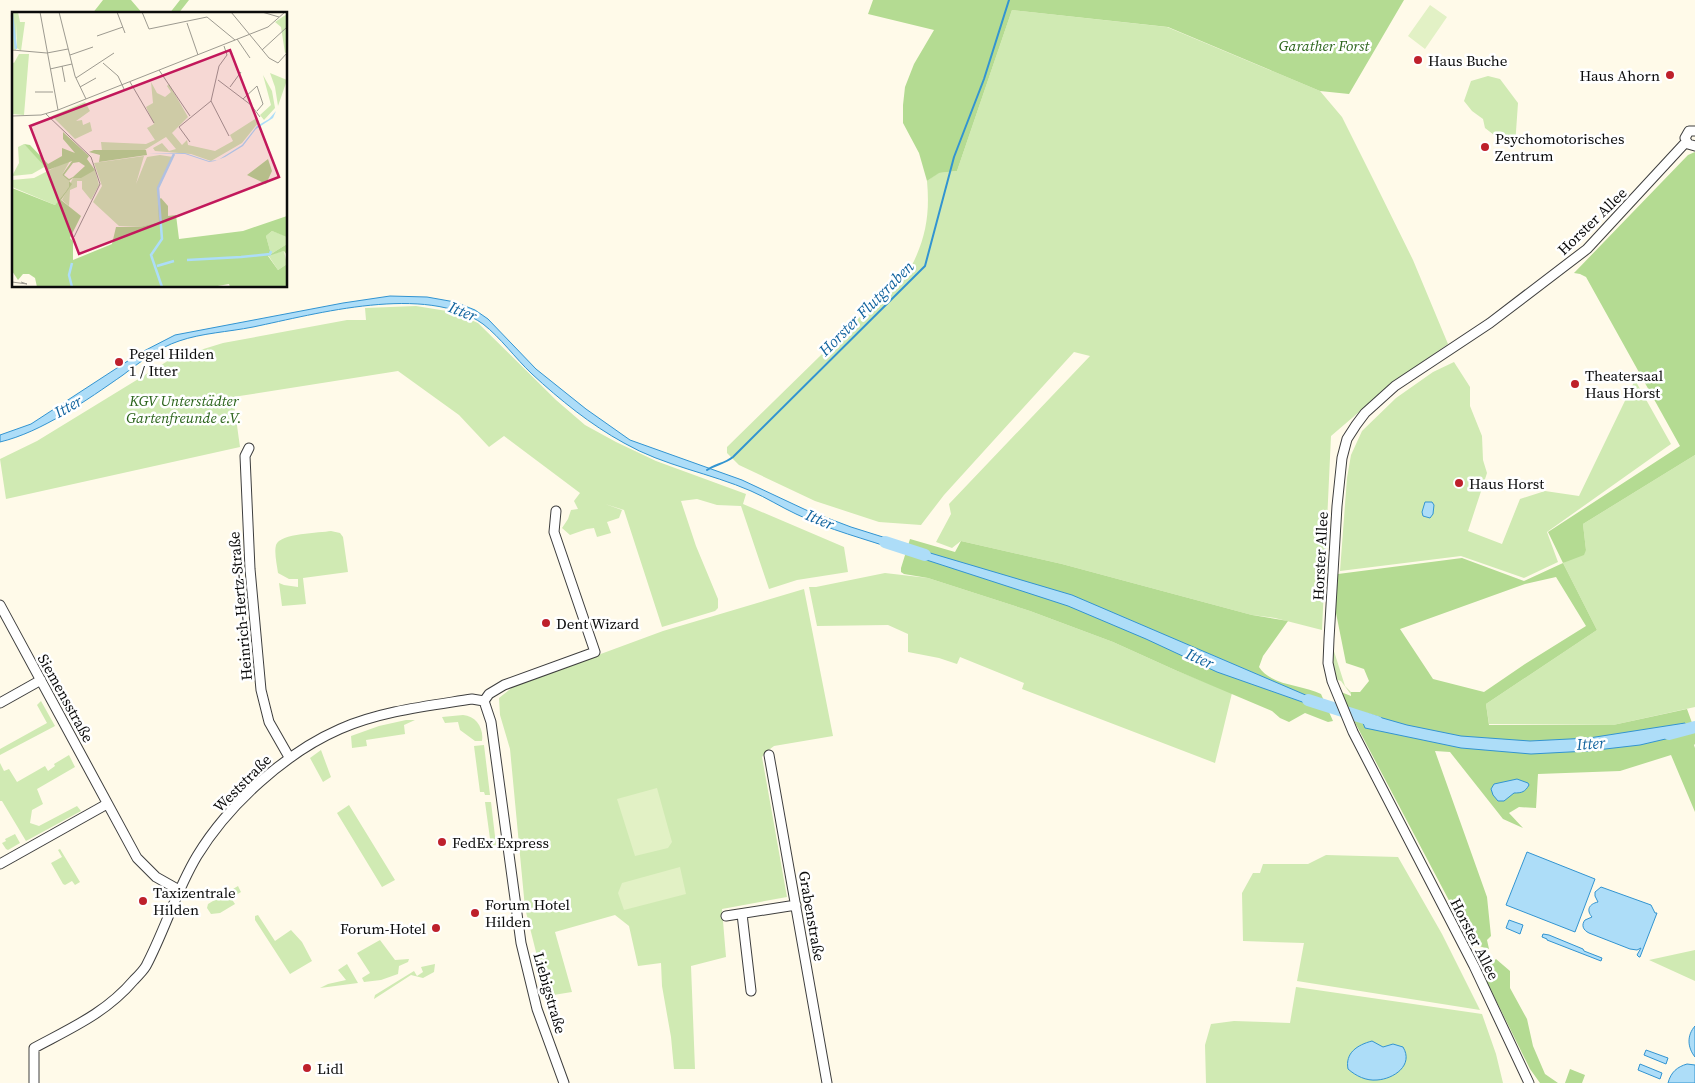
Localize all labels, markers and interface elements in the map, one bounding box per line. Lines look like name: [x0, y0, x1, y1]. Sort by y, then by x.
inset map: [12, 12, 288, 288]
park label: Garather Forst: [1279, 35, 1370, 56]
place label: Haus Buche: [1428, 50, 1508, 71]
marker: Haus Buche: [1412, 54, 1424, 66]
place label: Haus Ahorn: [1579, 65, 1660, 86]
marker: Haus Ahorn: [1664, 69, 1676, 81]
place label: Psychomotorisches Zentrum: [1495, 128, 1625, 166]
marker: Psychomotorisches Zentrum: [1479, 141, 1491, 153]
street label: Horster Allee: [1553, 182, 1632, 259]
water label: Horster Flutgraben: [813, 256, 918, 361]
water label: Itter: [445, 295, 481, 327]
place label: Pegel Hilden 1 / Itter: [129, 343, 214, 381]
marker: Pegel Hilden 1 / Itter: [113, 356, 125, 368]
place label: Theatersaal Haus Horst: [1585, 365, 1664, 403]
marker: Theatersaal Haus Horst: [1569, 378, 1581, 390]
water label: Itter: [49, 389, 86, 423]
park label: KGV Unterstädter Gartenfreunde e.V.: [126, 390, 242, 428]
place label: Haus Horst: [1469, 473, 1544, 494]
marker: Haus Horst: [1453, 477, 1465, 489]
water label: Itter: [802, 503, 838, 535]
street label: Horster Allee: [1307, 511, 1333, 601]
street label: Heinrich-Hertz-Straße: [223, 530, 257, 681]
place label: Dent Wizard: [556, 613, 639, 634]
marker: Dent Wizard: [540, 617, 552, 629]
water label: Itter: [1182, 642, 1218, 674]
street label: Siemensstraße: [33, 650, 99, 746]
water label: Itter: [1575, 731, 1607, 755]
street label: Weststraße: [208, 749, 276, 817]
place label: FedEx Express: [452, 832, 549, 853]
marker: FedEx Express: [436, 836, 448, 848]
street label: Grabenstraße: [794, 869, 830, 963]
place label: Taxizentrale Hilden: [153, 882, 236, 920]
place label: Forum Hotel Hilden: [485, 894, 570, 932]
marker: Taxizentrale Hilden: [137, 895, 149, 907]
street label: Horster Allee: [1445, 895, 1505, 984]
marker: Forum Hotel Hilden: [469, 907, 481, 919]
place label: Forum-Hotel: [340, 918, 427, 939]
marker: Forum-Hotel: [430, 922, 442, 934]
street label: Liebigstraße: [528, 950, 572, 1036]
place label: Lidl: [317, 1058, 344, 1079]
marker: Lidl: [301, 1062, 313, 1074]

